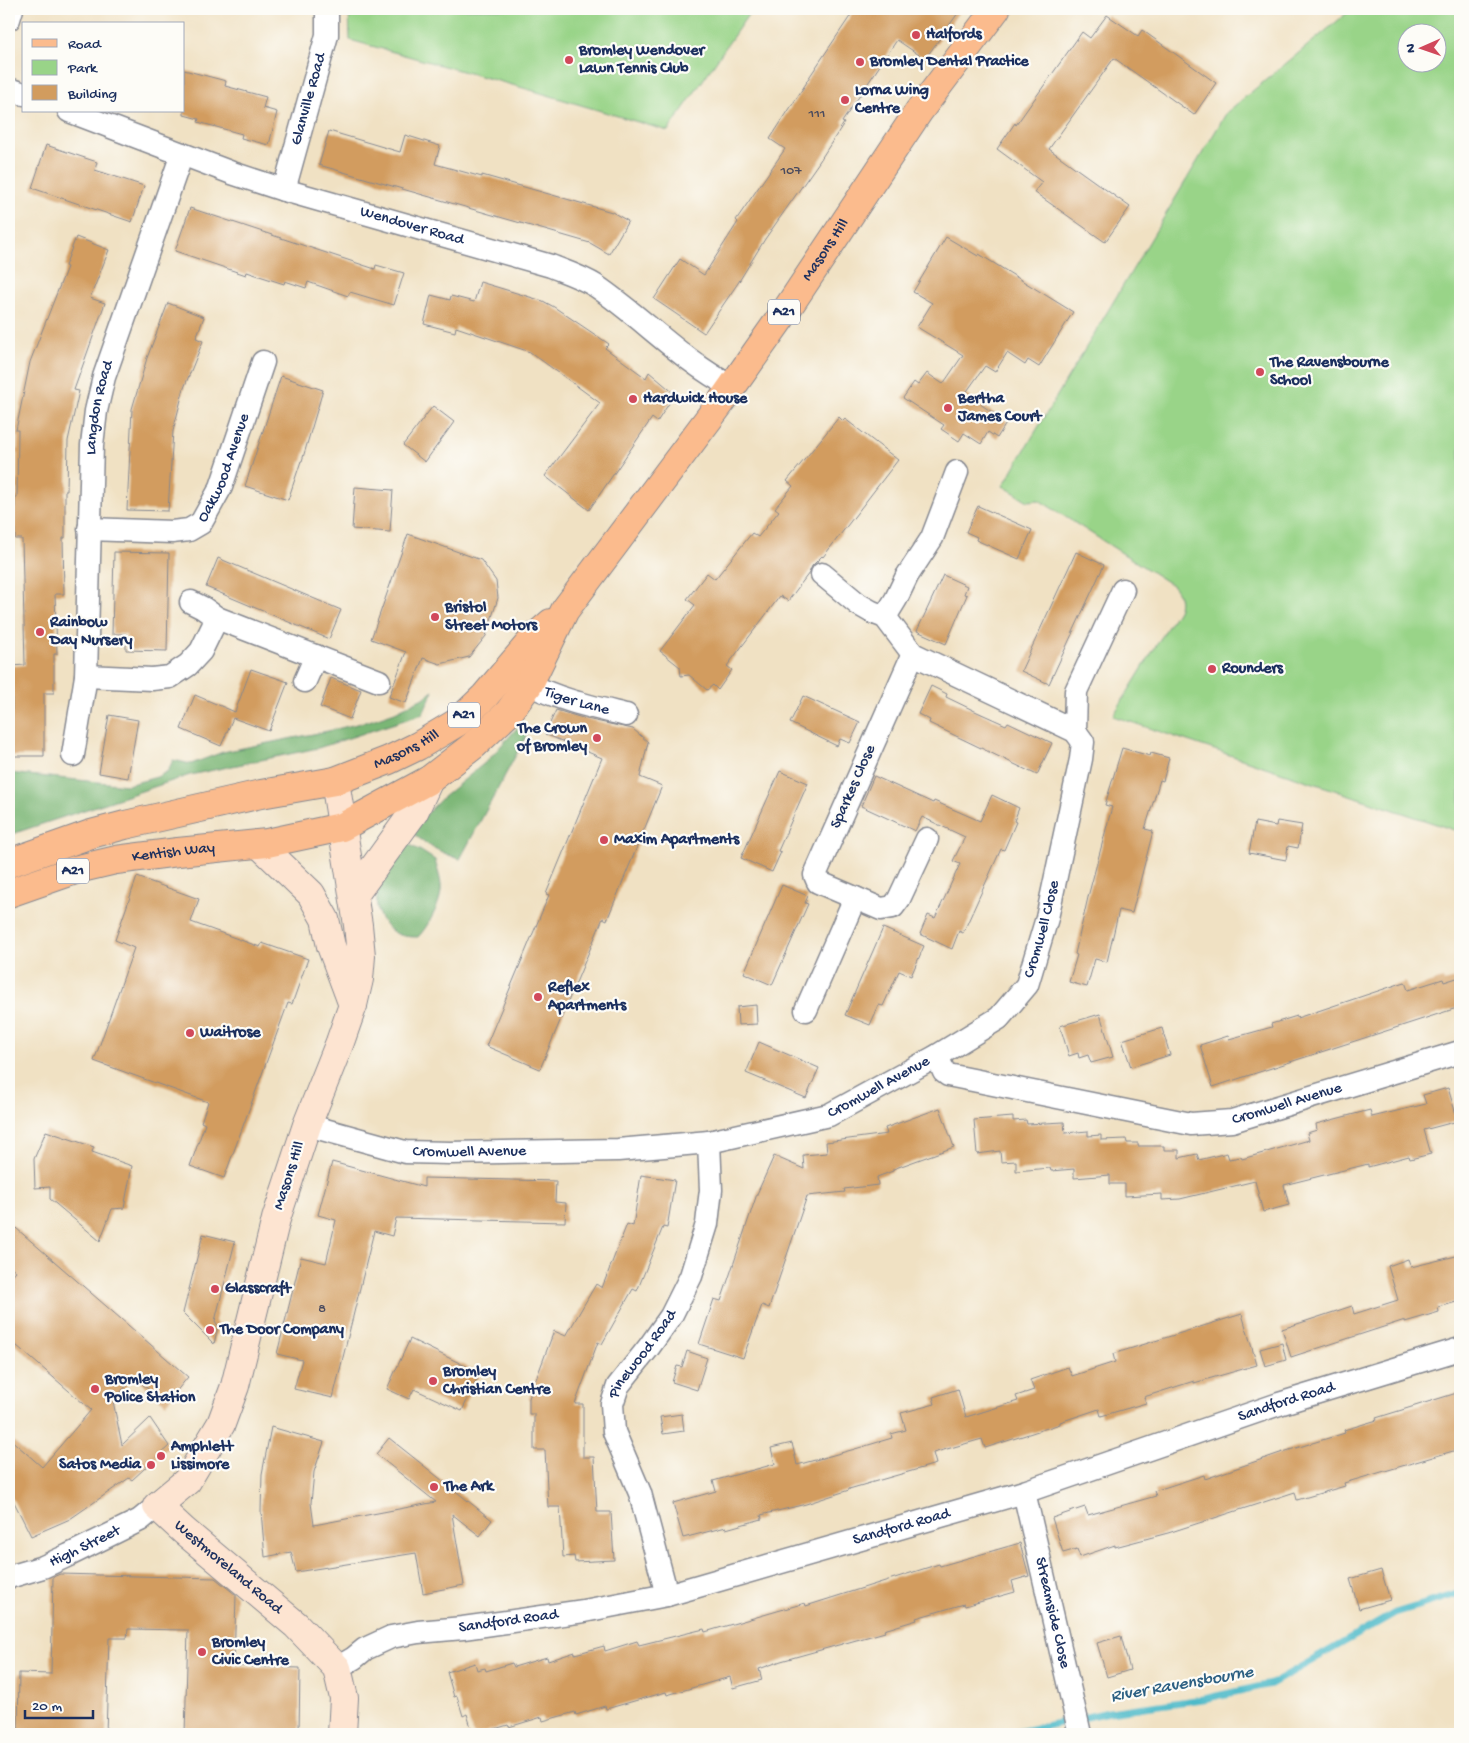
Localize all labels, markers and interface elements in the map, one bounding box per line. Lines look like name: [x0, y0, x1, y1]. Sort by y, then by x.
legend: [22, 22, 185, 112]
north arrow: [1396, 22, 1446, 72]
place label: Halfords: [926, 25, 983, 45]
marker: Halfords: [910, 29, 922, 41]
text: Road: [68, 36, 102, 54]
place label: Bromley Wendover Lawn Tennis Club: [578, 42, 706, 79]
text: N: [1403, 44, 1420, 53]
street label: Glanville Road: [287, 50, 331, 148]
place label: Bromley Dental Practice: [869, 53, 1029, 72]
marker: Bromley Wendover Lawn Tennis Club: [563, 54, 575, 66]
marker: Bromley Dental Practice: [854, 56, 866, 68]
text: Park: [67, 60, 98, 78]
place label: Lorna Wing Centre: [854, 82, 929, 119]
text: Building: [67, 86, 117, 104]
marker: Lorna Wing Centre: [839, 94, 851, 106]
house number: 111: [808, 106, 825, 123]
house number: 107: [780, 163, 802, 180]
street label: Wendover Road: [358, 203, 467, 251]
street label: Masons Hill: [798, 215, 854, 285]
road number: A21: [768, 300, 800, 324]
place label: The Ravensbourne School: [1268, 354, 1389, 391]
street label: Langdon Road: [82, 357, 119, 455]
marker: The Ravensbourne School: [1254, 366, 1266, 378]
place label: Hardwick House: [643, 390, 748, 409]
place label: Bertha James Court: [957, 390, 1043, 427]
marker: Hardwick House: [627, 393, 639, 405]
marker: Bertha James Court: [942, 402, 954, 414]
street label: Oakwood Avenue: [194, 411, 255, 526]
place label: Bristol Street Motors: [444, 599, 538, 636]
marker: Bristol Street Motors: [429, 611, 441, 623]
place label: Rainbow Day Nursery: [48, 614, 132, 651]
marker: Rainbow Day Nursery: [34, 626, 46, 638]
place label: Rounders: [1221, 660, 1284, 679]
marker: Rounders: [1206, 663, 1218, 675]
street label: Tiger Lane: [540, 682, 612, 720]
road number: A21: [448, 702, 480, 728]
place label: The Crown of Bromley: [516, 720, 587, 757]
street label: Masons Hill: [371, 726, 443, 774]
marker: The Crown of Bromley: [591, 732, 603, 744]
street label: Sparkes Close: [827, 742, 881, 832]
place label: Maxim Apartments: [614, 831, 740, 850]
marker: Maxim Apartments: [598, 834, 610, 846]
street label: Kentish Way: [131, 839, 216, 867]
road number: A21: [57, 858, 89, 884]
street label: Cromwell Close: [1020, 878, 1064, 980]
place label: Reflex Apartments: [547, 979, 627, 1016]
marker: Reflex Apartments: [532, 991, 544, 1003]
place label: Waitrose: [199, 1024, 261, 1043]
marker: Waitrose: [184, 1027, 196, 1039]
street label: Cromwell Avenue: [825, 1052, 934, 1123]
street label: Cromwell Avenue: [1230, 1079, 1345, 1130]
street label: Masons Hill: [270, 1139, 310, 1213]
street label: Cromwell Avenue: [412, 1142, 527, 1163]
place label: Glasscraft: [225, 1279, 292, 1299]
marker: Glasscraft: [209, 1283, 221, 1295]
house number: 8: [318, 1301, 326, 1318]
street label: Pinewood Road: [605, 1306, 682, 1402]
place label: The Door Company: [218, 1321, 344, 1340]
marker: The Door Company: [204, 1324, 216, 1336]
place label: Bromley Christian Centre: [442, 1363, 551, 1400]
place label: Bromley Police Station: [104, 1371, 196, 1408]
marker: Bromley Christian Centre: [427, 1375, 439, 1387]
street label: Sandford Road: [1236, 1378, 1339, 1427]
marker: Bromley Police Station: [89, 1383, 101, 1395]
place label: Amphlett Lissimore: [170, 1438, 235, 1475]
marker: Amphlett Lissimore: [155, 1450, 167, 1462]
place label: Satos Media: [59, 1456, 142, 1475]
marker: Satos Media: [145, 1459, 157, 1471]
place label: The Ark: [442, 1478, 495, 1497]
marker: The Ark: [428, 1481, 440, 1493]
street label: Sandford Road: [851, 1504, 954, 1550]
street label: Westmoreland Road: [169, 1517, 287, 1620]
street label: High Street: [46, 1521, 125, 1572]
street label: Streamside Close: [1030, 1555, 1074, 1671]
street label: Sandford Road: [458, 1605, 561, 1638]
place label: Bromley Civic Centre: [211, 1634, 290, 1671]
marker: Bromley Civic Centre: [196, 1646, 208, 1658]
water label: River Ravensbourne: [1109, 1662, 1256, 1708]
scale bar: [25, 1688, 92, 1720]
text: 20 m: [32, 1698, 62, 1716]

